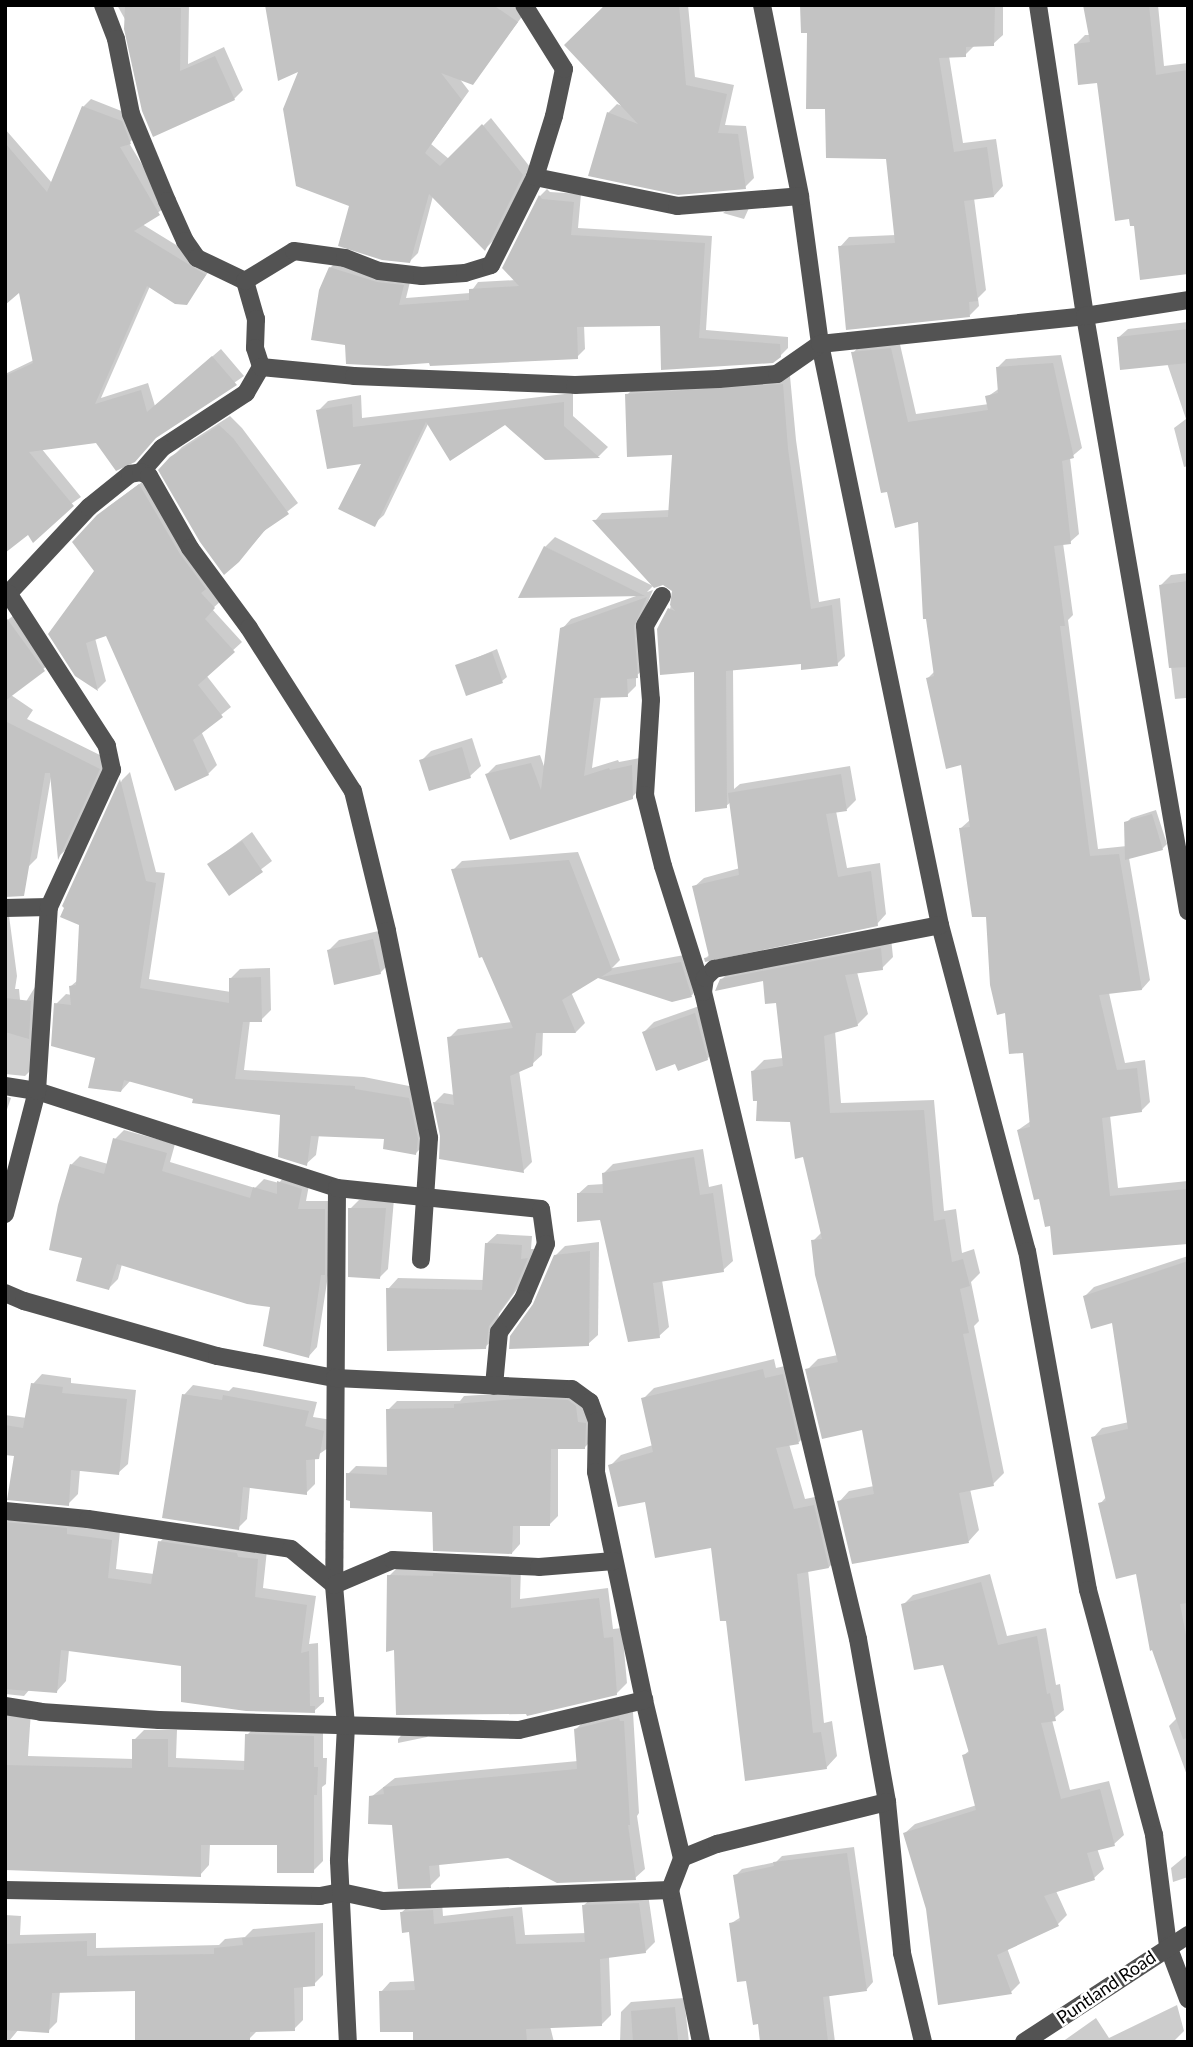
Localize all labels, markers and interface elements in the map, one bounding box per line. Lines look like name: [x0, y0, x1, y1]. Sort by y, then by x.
street label: Puntland Road: [1052, 1946, 1160, 2028]

